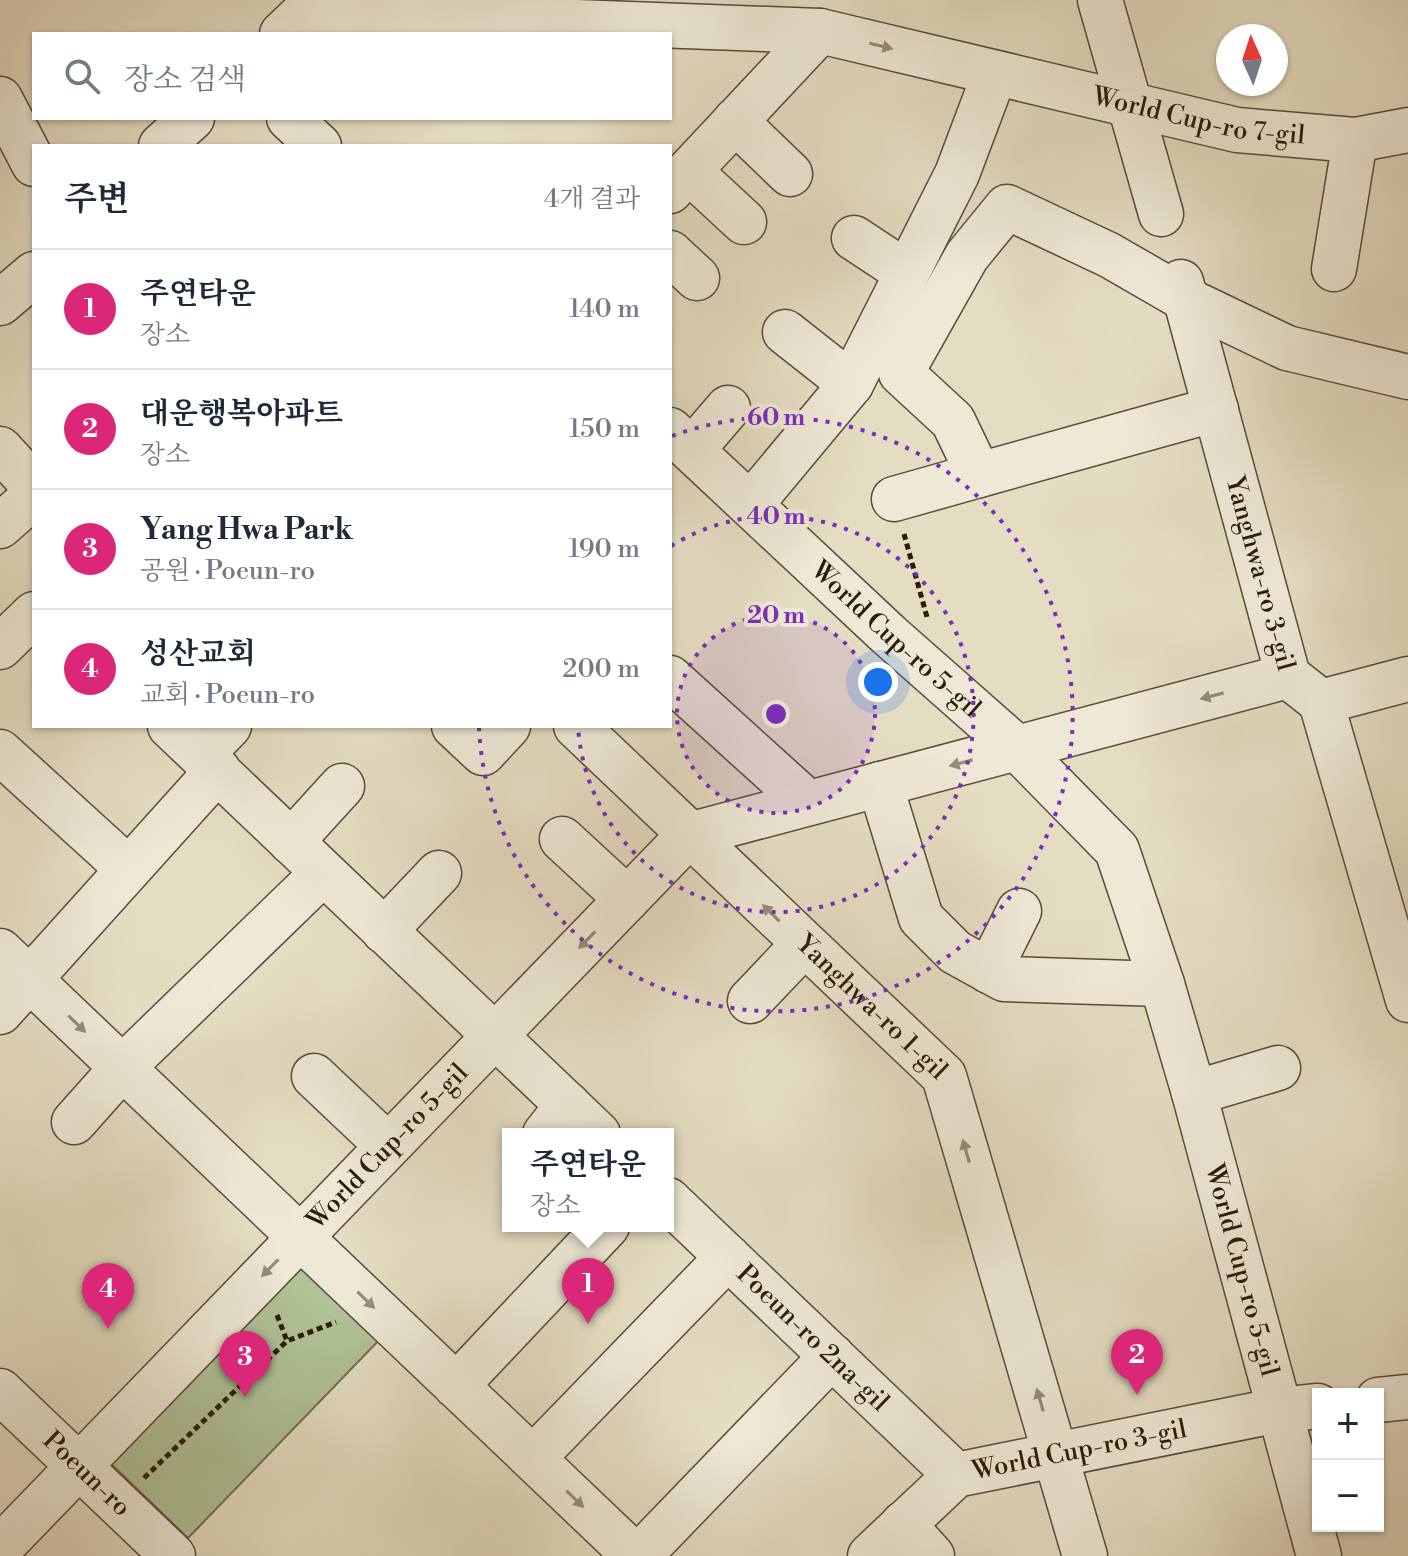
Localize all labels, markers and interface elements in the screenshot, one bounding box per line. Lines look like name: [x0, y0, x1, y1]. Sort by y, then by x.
north arrow: [1216, 24, 1288, 96]
search box: [32, 32, 672, 120]
one-way arrow: [869, 40, 894, 53]
icon: search: [60, 54, 104, 98]
text: 장소 검색: [124, 61, 246, 99]
street label: World Cup-ro 7-gil: [1088, 80, 1307, 152]
text: 주변: [64, 179, 130, 221]
text: 4개 결과: [544, 183, 640, 215]
text: 주연타운: [140, 275, 256, 313]
text: 1: [84, 293, 96, 325]
text: 140 m: [569, 293, 640, 325]
text: 장소: [140, 319, 190, 351]
text: 대운행복아파트: [140, 395, 343, 433]
text: 60 m: [747, 403, 805, 433]
text: 2: [82, 413, 98, 445]
text: 150 m: [569, 413, 640, 445]
text: 장소: [140, 439, 190, 471]
street label: Yanghwa-ro 3-gil: [1218, 471, 1302, 674]
text: 40 m: [746, 502, 806, 532]
text: Yang Hwa Park: [140, 511, 353, 549]
text: 3: [82, 533, 98, 565]
text: 190 m: [569, 533, 640, 565]
street label: World Cup-ro 5-gil: [803, 553, 988, 725]
text: 공원 · Poeun-ro: [140, 555, 315, 587]
text: 20 m: [747, 601, 805, 631]
text: 성산교회: [140, 635, 256, 673]
text: 4: [81, 653, 99, 685]
text: 200 m: [563, 653, 640, 685]
your location: [858, 662, 898, 702]
text: 교회 · Poeun-ro: [140, 679, 315, 711]
one-way arrow: [1200, 690, 1225, 702]
centre of rings: [762, 700, 790, 728]
one-way arrow: [948, 757, 973, 769]
one-way arrow: [762, 904, 781, 922]
street label: Yanghwa-ro 1-gil: [788, 926, 954, 1087]
one-way arrow: [578, 930, 597, 949]
one-way arrow: [67, 1015, 86, 1033]
street label: World Cup-ro 5-gil: [300, 1057, 475, 1237]
popup: [502, 1128, 674, 1232]
one-way arrow: [959, 1139, 972, 1163]
text: 주연타운: [530, 1146, 646, 1184]
street label: World Cup-ro 5-gil: [1198, 1160, 1286, 1380]
text: 장소: [530, 1190, 580, 1222]
pin: 1: [562, 1258, 614, 1324]
street label: Poeun-ro 2na-gil: [730, 1258, 896, 1419]
one-way arrow: [262, 1259, 280, 1278]
pin: 4: [82, 1263, 134, 1329]
one-way arrow: [357, 1291, 376, 1309]
pin: 2: [1111, 1329, 1163, 1395]
pin: 3: [219, 1331, 271, 1397]
one-way arrow: [1033, 1388, 1045, 1413]
map controls: [1312, 1388, 1384, 1532]
button: +: [1312, 1388, 1384, 1460]
street label: World Cup-ro 3-gil: [968, 1413, 1190, 1488]
street label: Poeun-ro: [36, 1424, 138, 1523]
button: −: [1312, 1460, 1384, 1532]
one-way arrow: [565, 1489, 584, 1507]

